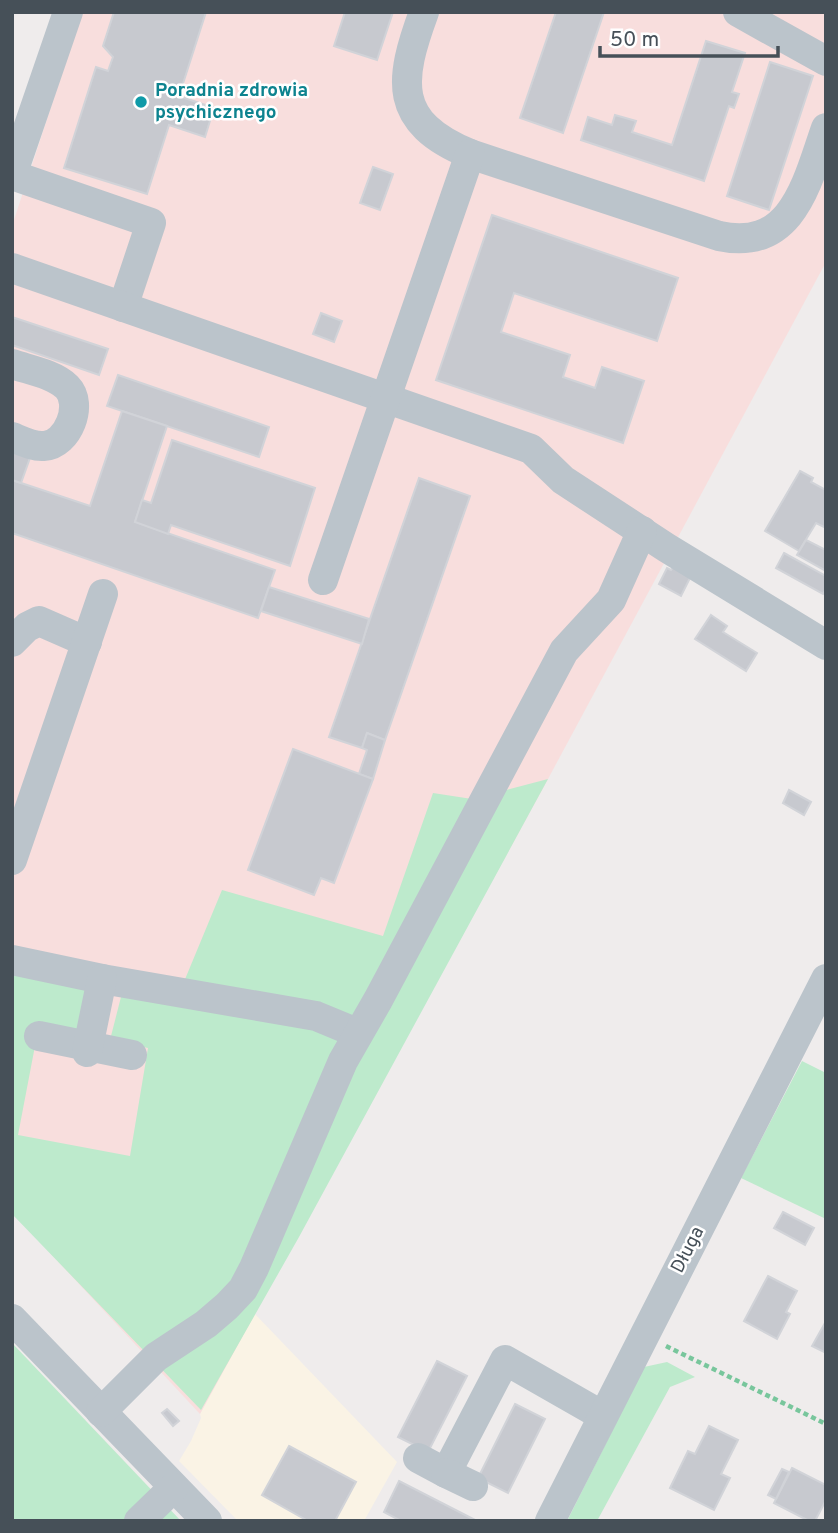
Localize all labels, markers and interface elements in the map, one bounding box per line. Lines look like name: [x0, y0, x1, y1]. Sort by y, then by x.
scale bar: [600, 14, 778, 58]
text: 50 m: [610, 27, 659, 54]
place label: Poradnia zdrowia psychicznego: [155, 79, 308, 125]
marker: Poradnia zdrowia psychicznego: [133, 94, 149, 110]
street label: Długa: [666, 1223, 710, 1277]

